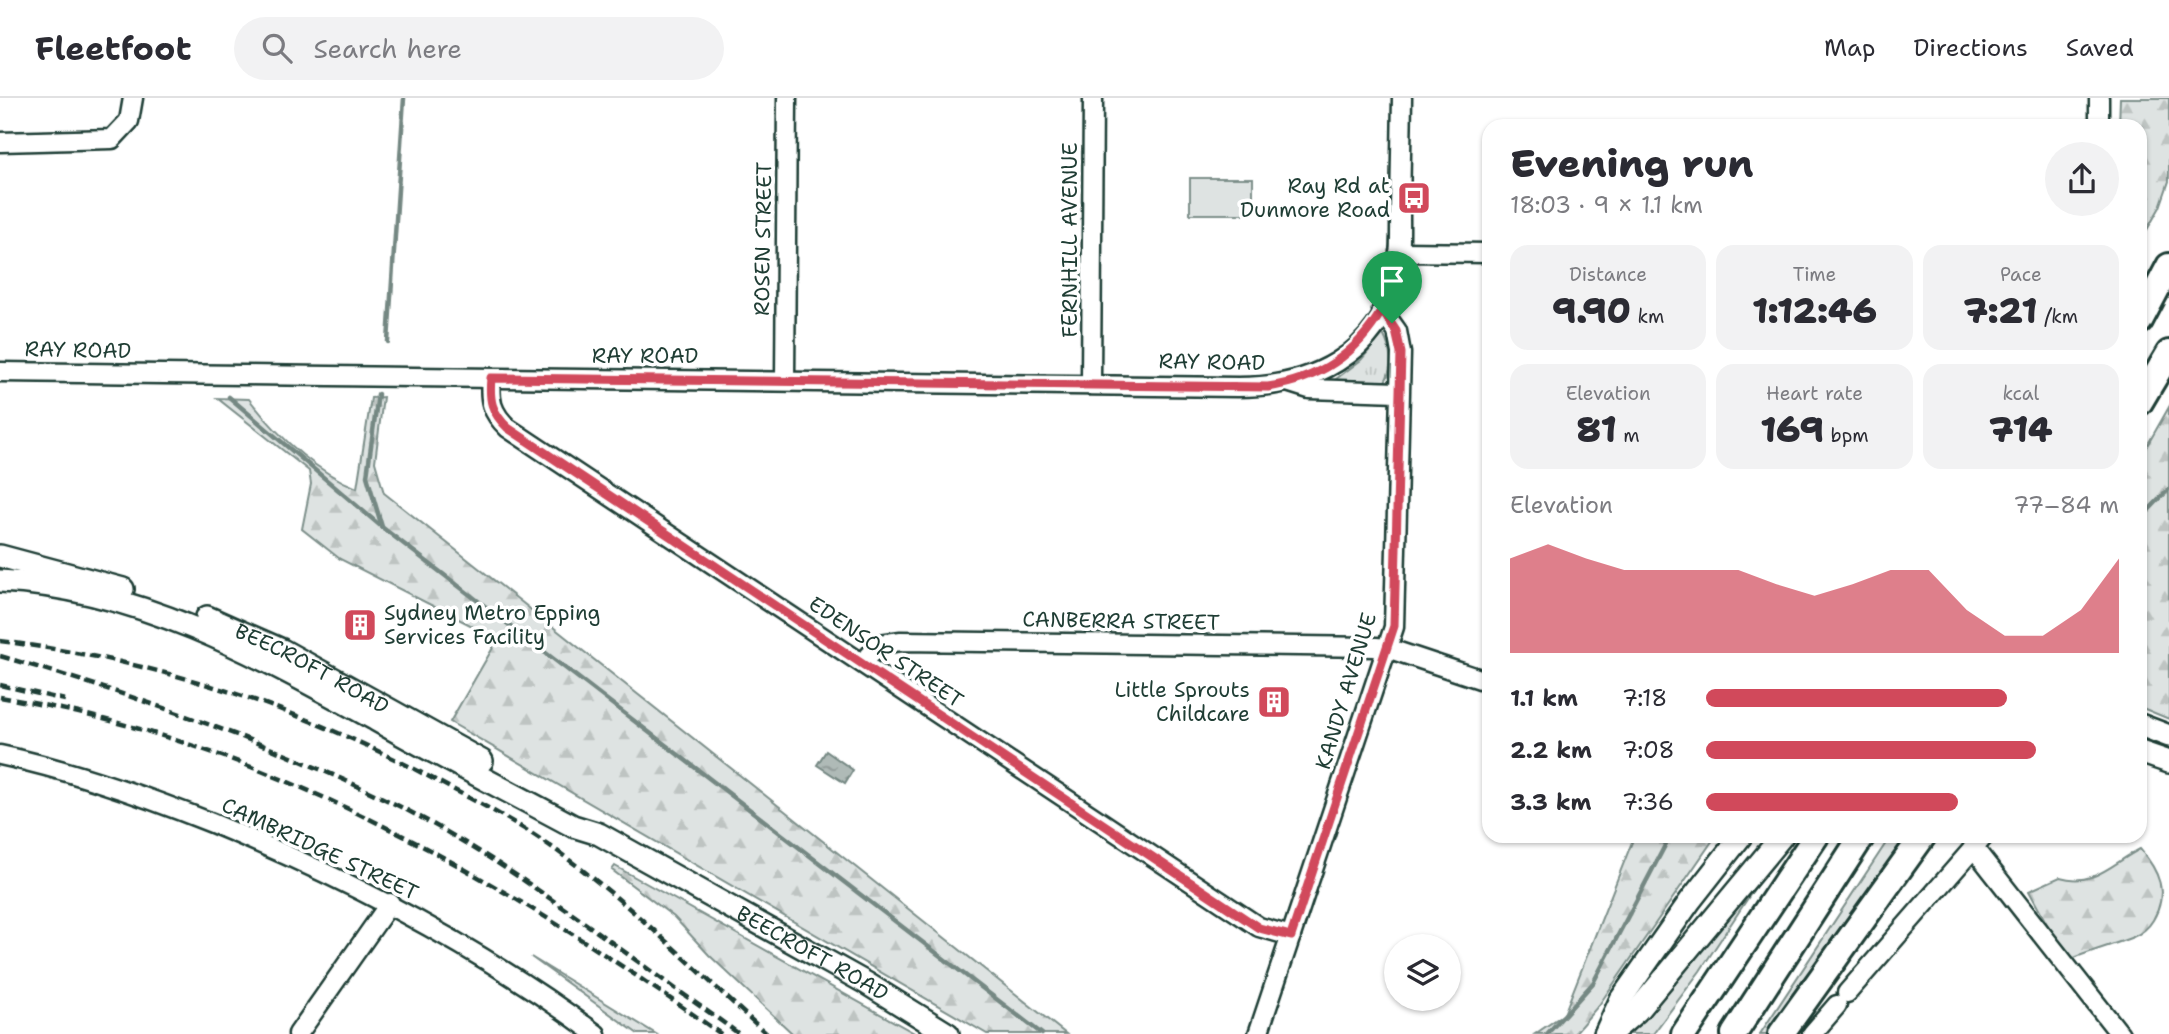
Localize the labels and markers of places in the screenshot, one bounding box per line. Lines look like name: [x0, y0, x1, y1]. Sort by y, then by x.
place label: Ray Rd at Dunmore Road: [1240, 172, 1390, 224]
bus stop icon: Ray Rd at Dunmore Road: [1395, 179, 1433, 217]
pin: [1362, 251, 1422, 323]
place label: Sydney Metro Epping Services Facility: [384, 599, 601, 651]
building icon: Sydney Metro Epping Services Facility: [341, 606, 379, 644]
place label: Little Sprouts Childcare: [1114, 676, 1250, 728]
building icon: Little Sprouts Childcare: [1255, 683, 1293, 721]

